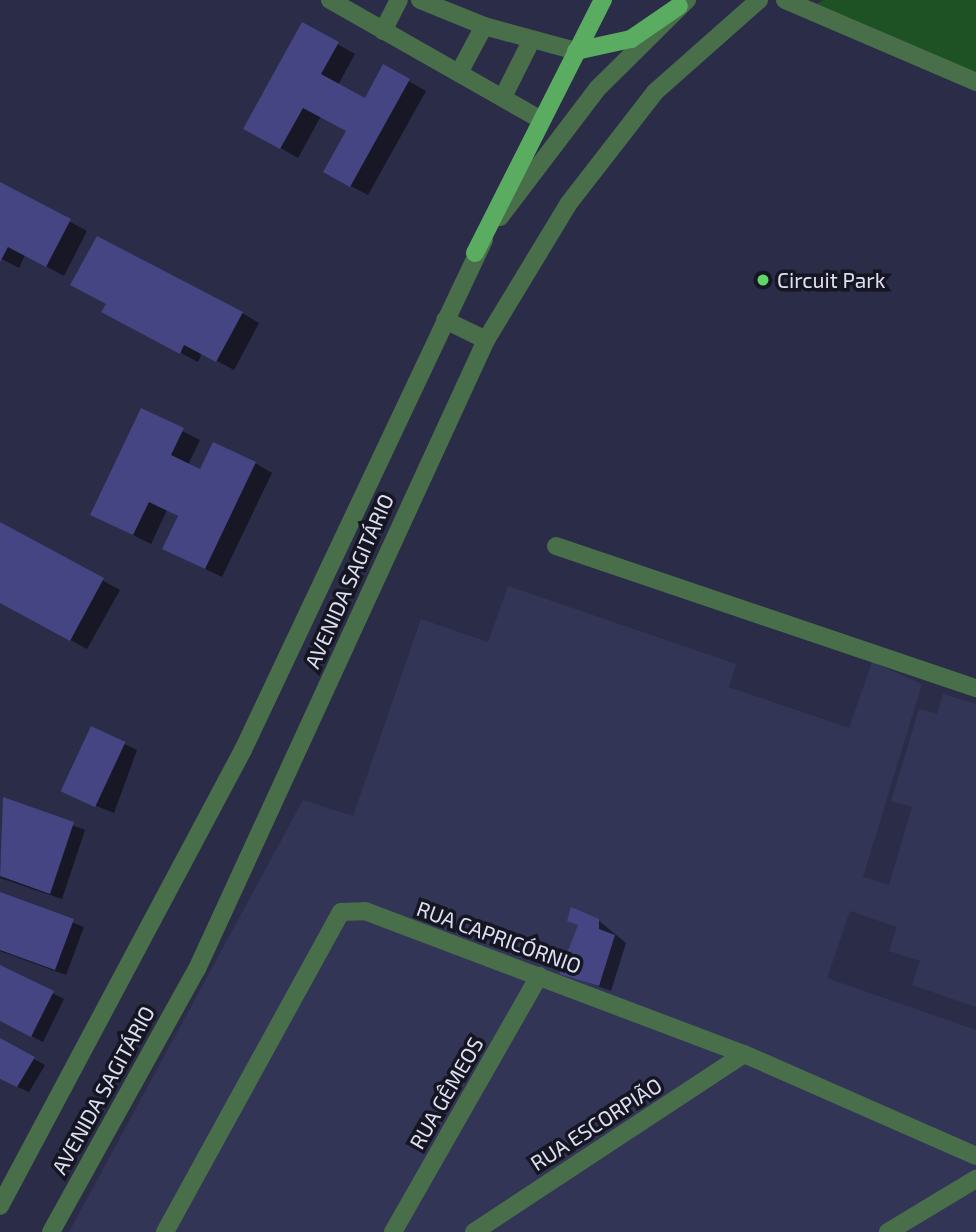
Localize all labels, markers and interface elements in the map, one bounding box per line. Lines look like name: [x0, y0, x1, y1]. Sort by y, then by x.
place label: Circuit Park: [777, 267, 885, 293]
marker: Circuit Park: [755, 272, 771, 288]
street label: AVENIDA SAGITÁRIO: [299, 490, 399, 672]
street label: RUA CAPRICÓRNIO: [413, 895, 585, 979]
street label: AVENIDA SAGITÁRIO: [46, 1001, 160, 1179]
street label: RUA GÊMEOS: [404, 1032, 488, 1154]
street label: RUA ESCORPIÃO: [525, 1072, 667, 1176]

